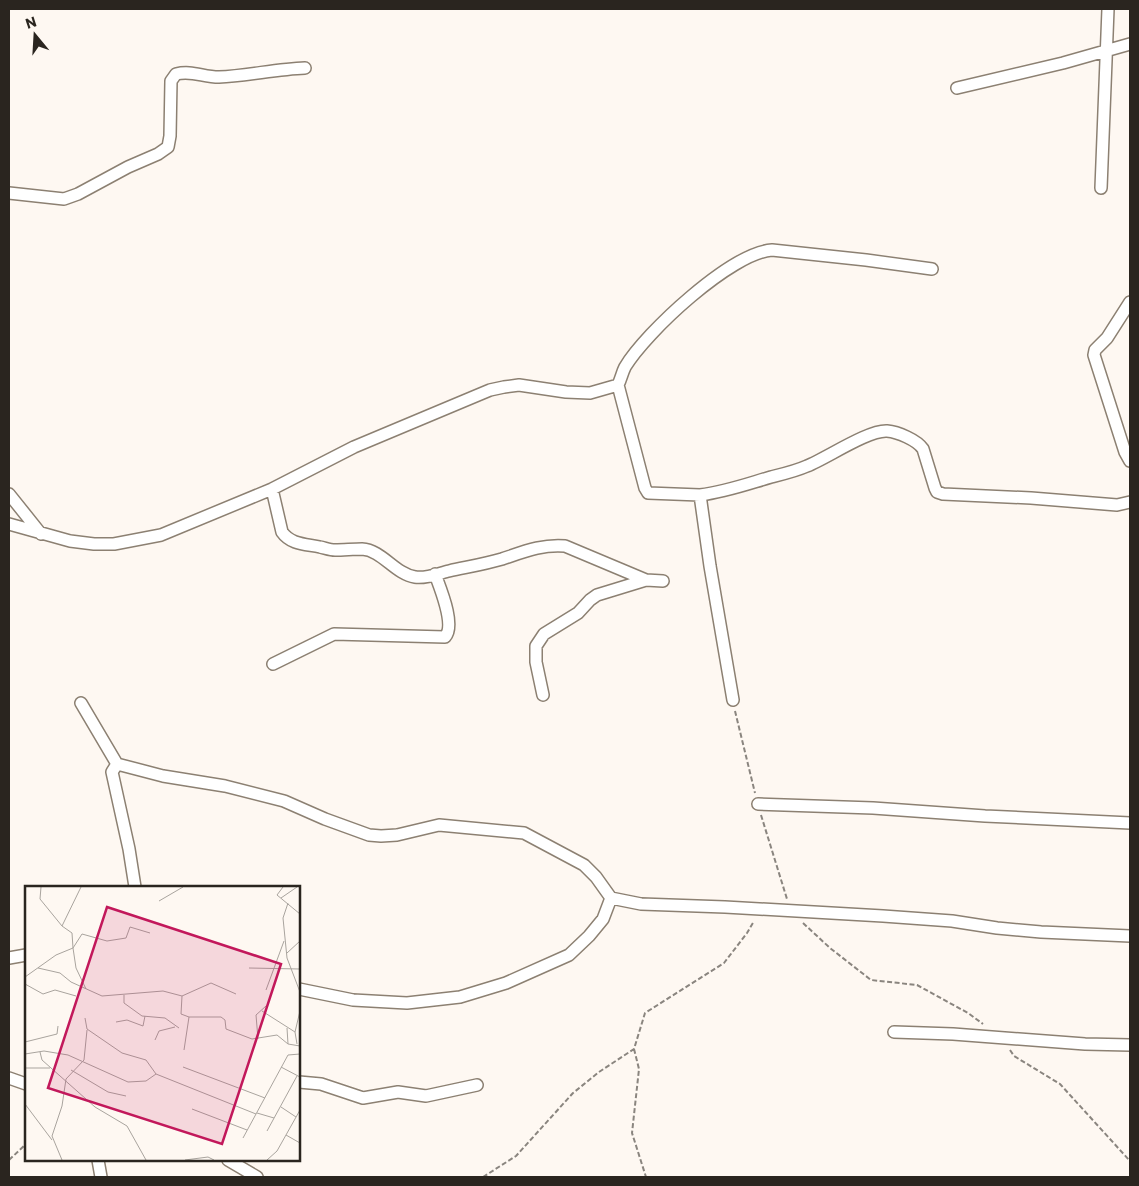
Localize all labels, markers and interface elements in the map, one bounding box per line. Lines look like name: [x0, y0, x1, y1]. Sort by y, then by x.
north arrow: [10, 10, 60, 60]
text: N: [23, 12, 38, 32]
inset map: [25, 886, 300, 1161]

